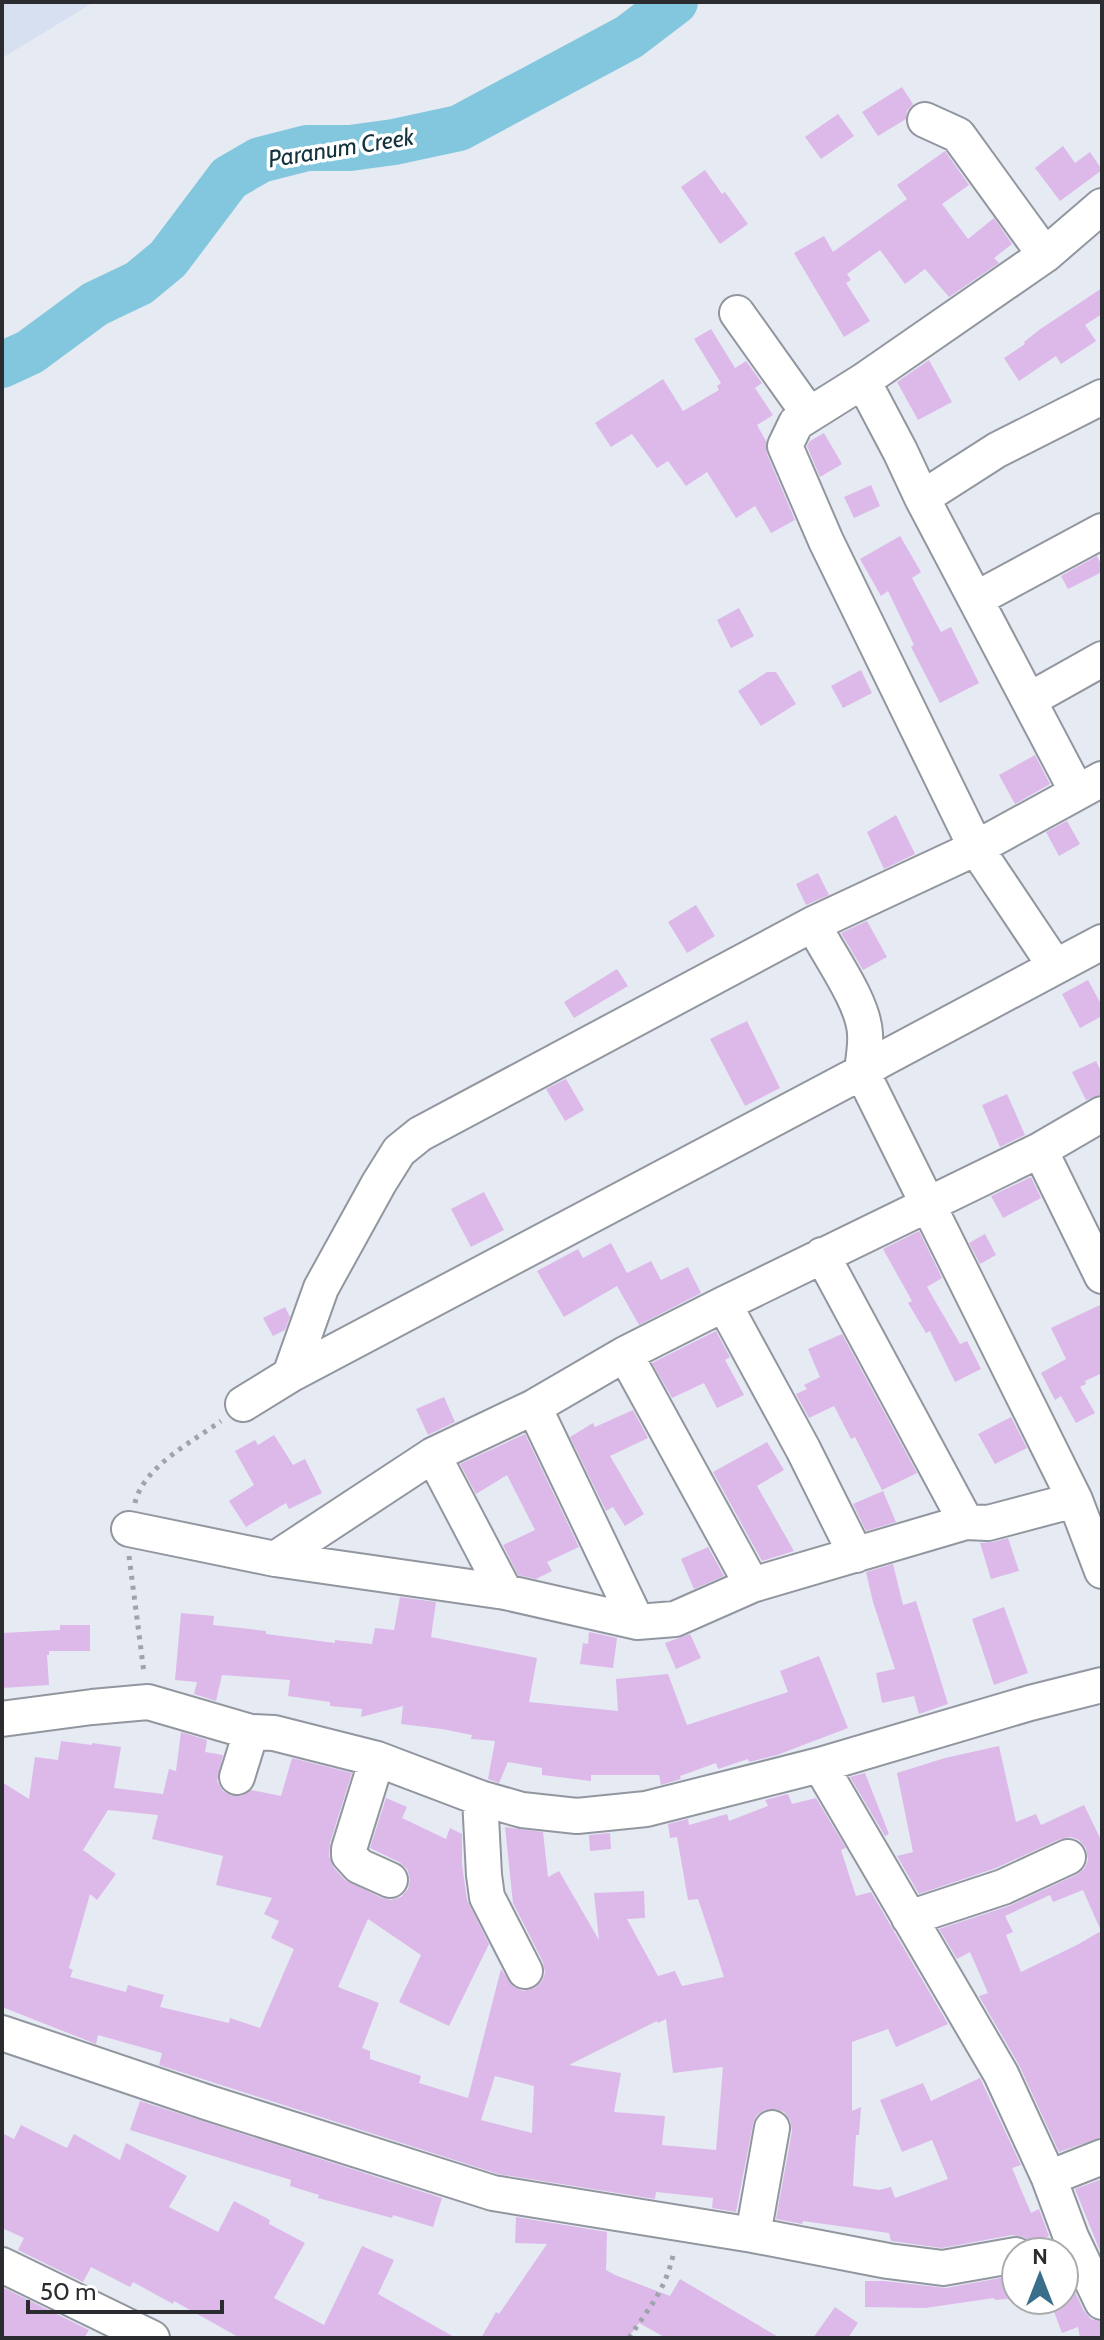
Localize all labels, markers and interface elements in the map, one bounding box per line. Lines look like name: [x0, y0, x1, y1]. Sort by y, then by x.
water label: Paranum Creek: [266, 122, 417, 173]
north arrow: [1000, 2236, 1080, 2316]
text: N: [1032, 2243, 1048, 2270]
scale bar: [28, 2264, 222, 2314]
text: 50 m: [40, 2277, 96, 2306]

